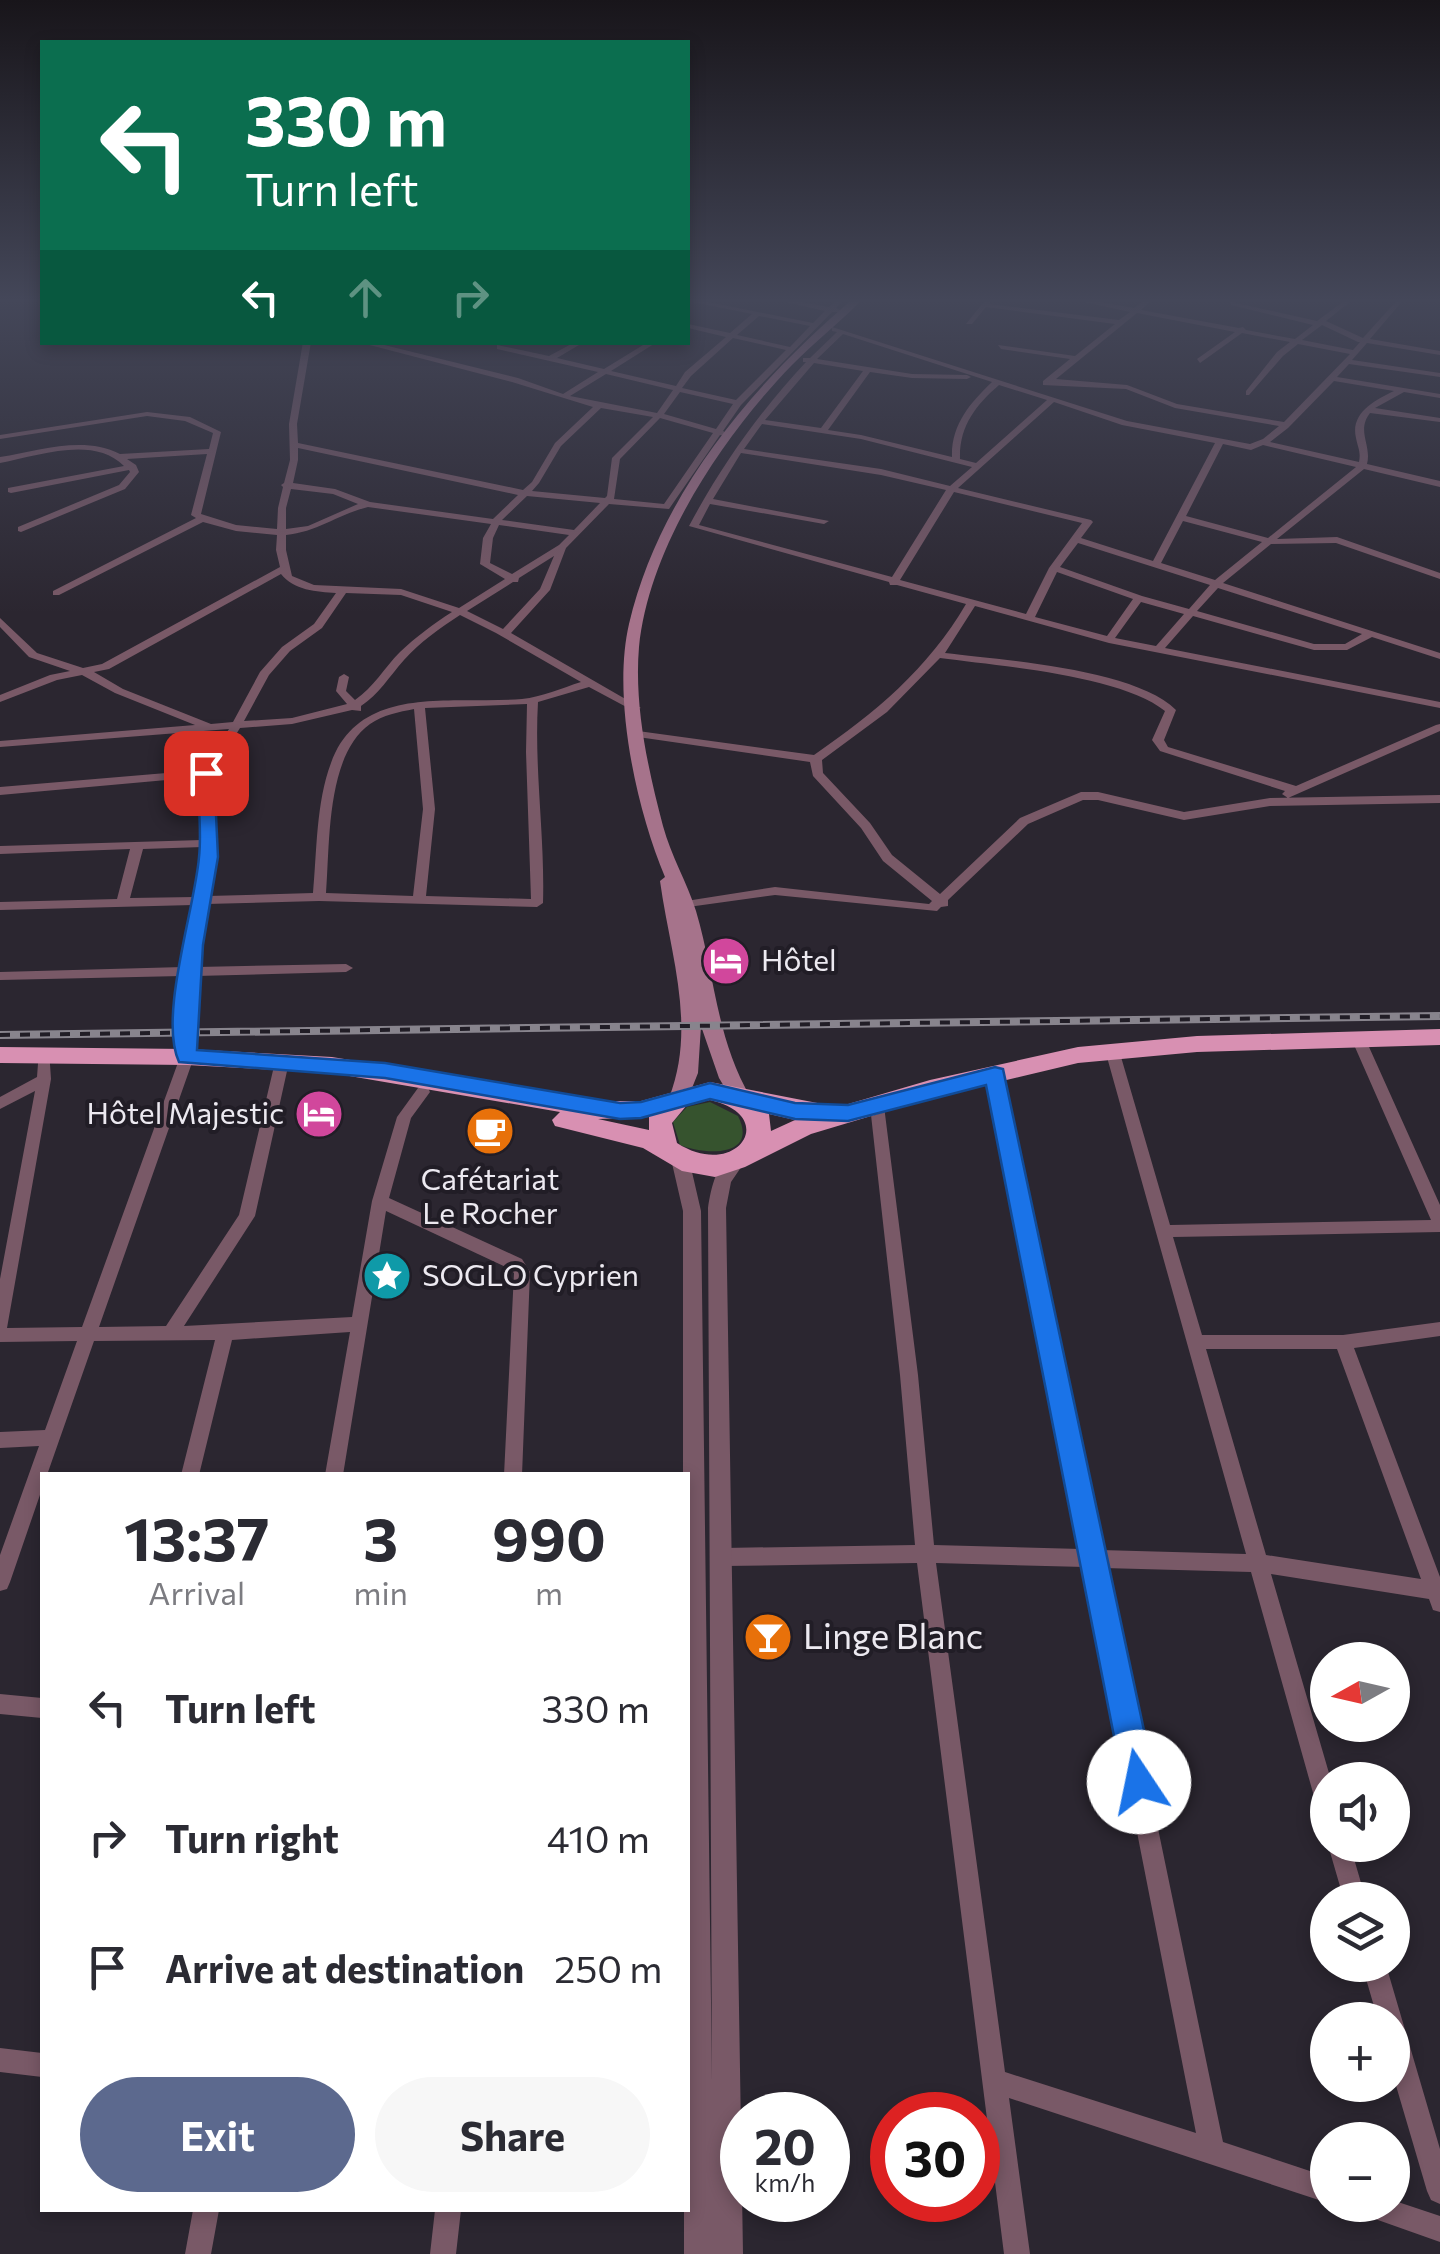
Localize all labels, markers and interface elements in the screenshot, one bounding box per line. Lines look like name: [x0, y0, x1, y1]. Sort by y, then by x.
text: 330 m: [245, 75, 447, 160]
icon: left: [80, 80, 210, 210]
text: Turn left: [245, 160, 419, 215]
icon: left: [233, 270, 288, 325]
icon: ahead: [338, 270, 393, 325]
icon: right: [443, 270, 498, 325]
pin: [164, 731, 249, 816]
icon: arrive: [179, 746, 234, 801]
hotel icon: Hôtel: [700, 935, 752, 987]
place label: Hôtel: [761, 940, 837, 977]
hotel icon: Hôtel Majestic: [293, 1088, 345, 1140]
place label: Hôtel Majestic: [87, 1093, 284, 1130]
cafe icon: Cafétariat Le Rocher: [464, 1105, 516, 1157]
place label: Cafétariat Le Rocher: [421, 1159, 559, 1230]
place icon: SOGLO Cyprien: [361, 1250, 413, 1302]
place label: SOGLO Cyprien: [422, 1255, 639, 1292]
text: 13:37: [124, 1500, 269, 1573]
text: 3: [363, 1500, 398, 1573]
text: 990: [492, 1500, 606, 1573]
text: Arrival: [148, 1572, 245, 1612]
text: min: [353, 1572, 408, 1612]
text: m: [535, 1572, 563, 1612]
bar icon: Linge Blanc: [742, 1611, 794, 1663]
place label: Linge Blanc: [803, 1613, 983, 1656]
north arrow: [1310, 1642, 1410, 1742]
map controls: [1310, 1642, 1410, 2222]
icon: left: [80, 1680, 135, 1735]
text: Turn left: [165, 1684, 316, 1731]
text: 330 m: [542, 1684, 650, 1731]
position arrow: [1087, 1730, 1191, 1834]
button: sound: [1310, 1762, 1410, 1862]
icon: right: [80, 1810, 135, 1865]
text: Turn right: [165, 1814, 339, 1861]
text: 410 m: [547, 1814, 650, 1861]
button: layers: [1310, 1882, 1410, 1982]
icon: arrive: [80, 1940, 135, 1995]
text: Arrive at destination: [165, 1944, 524, 1991]
text: 250 m: [554, 1944, 663, 1991]
button: +: [1310, 2002, 1410, 2102]
button: Exit: [80, 2077, 355, 2192]
button: Share: [375, 2077, 650, 2192]
speed limit sign: 30: [870, 2092, 1000, 2222]
text: 20: [754, 2114, 816, 2175]
button: −: [1310, 2122, 1410, 2222]
text: km/h: [755, 2167, 815, 2197]

